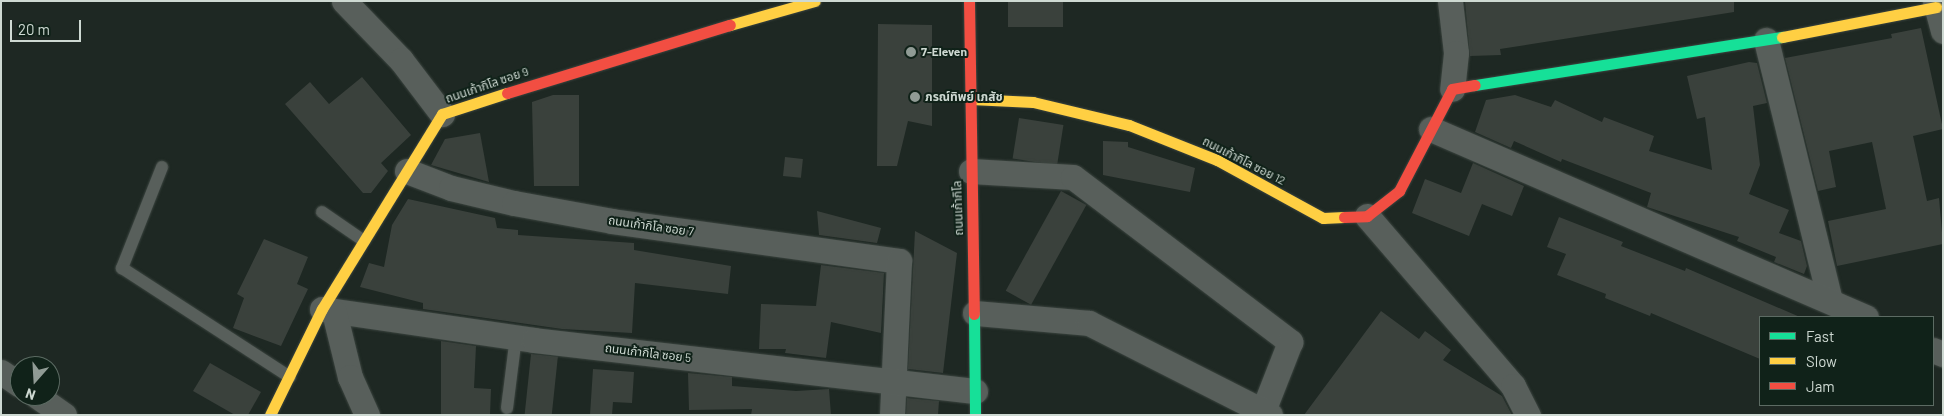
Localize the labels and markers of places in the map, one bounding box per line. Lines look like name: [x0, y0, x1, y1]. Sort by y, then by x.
place label: 7-Eleven: [921, 45, 967, 59]
marker: 7-Eleven: [905, 46, 917, 58]
place label: ภรณ์ทิพย์ เภสัช: [925, 90, 1003, 104]
marker: ภรณ์ทิพย์ เภสัช: [909, 91, 921, 103]

